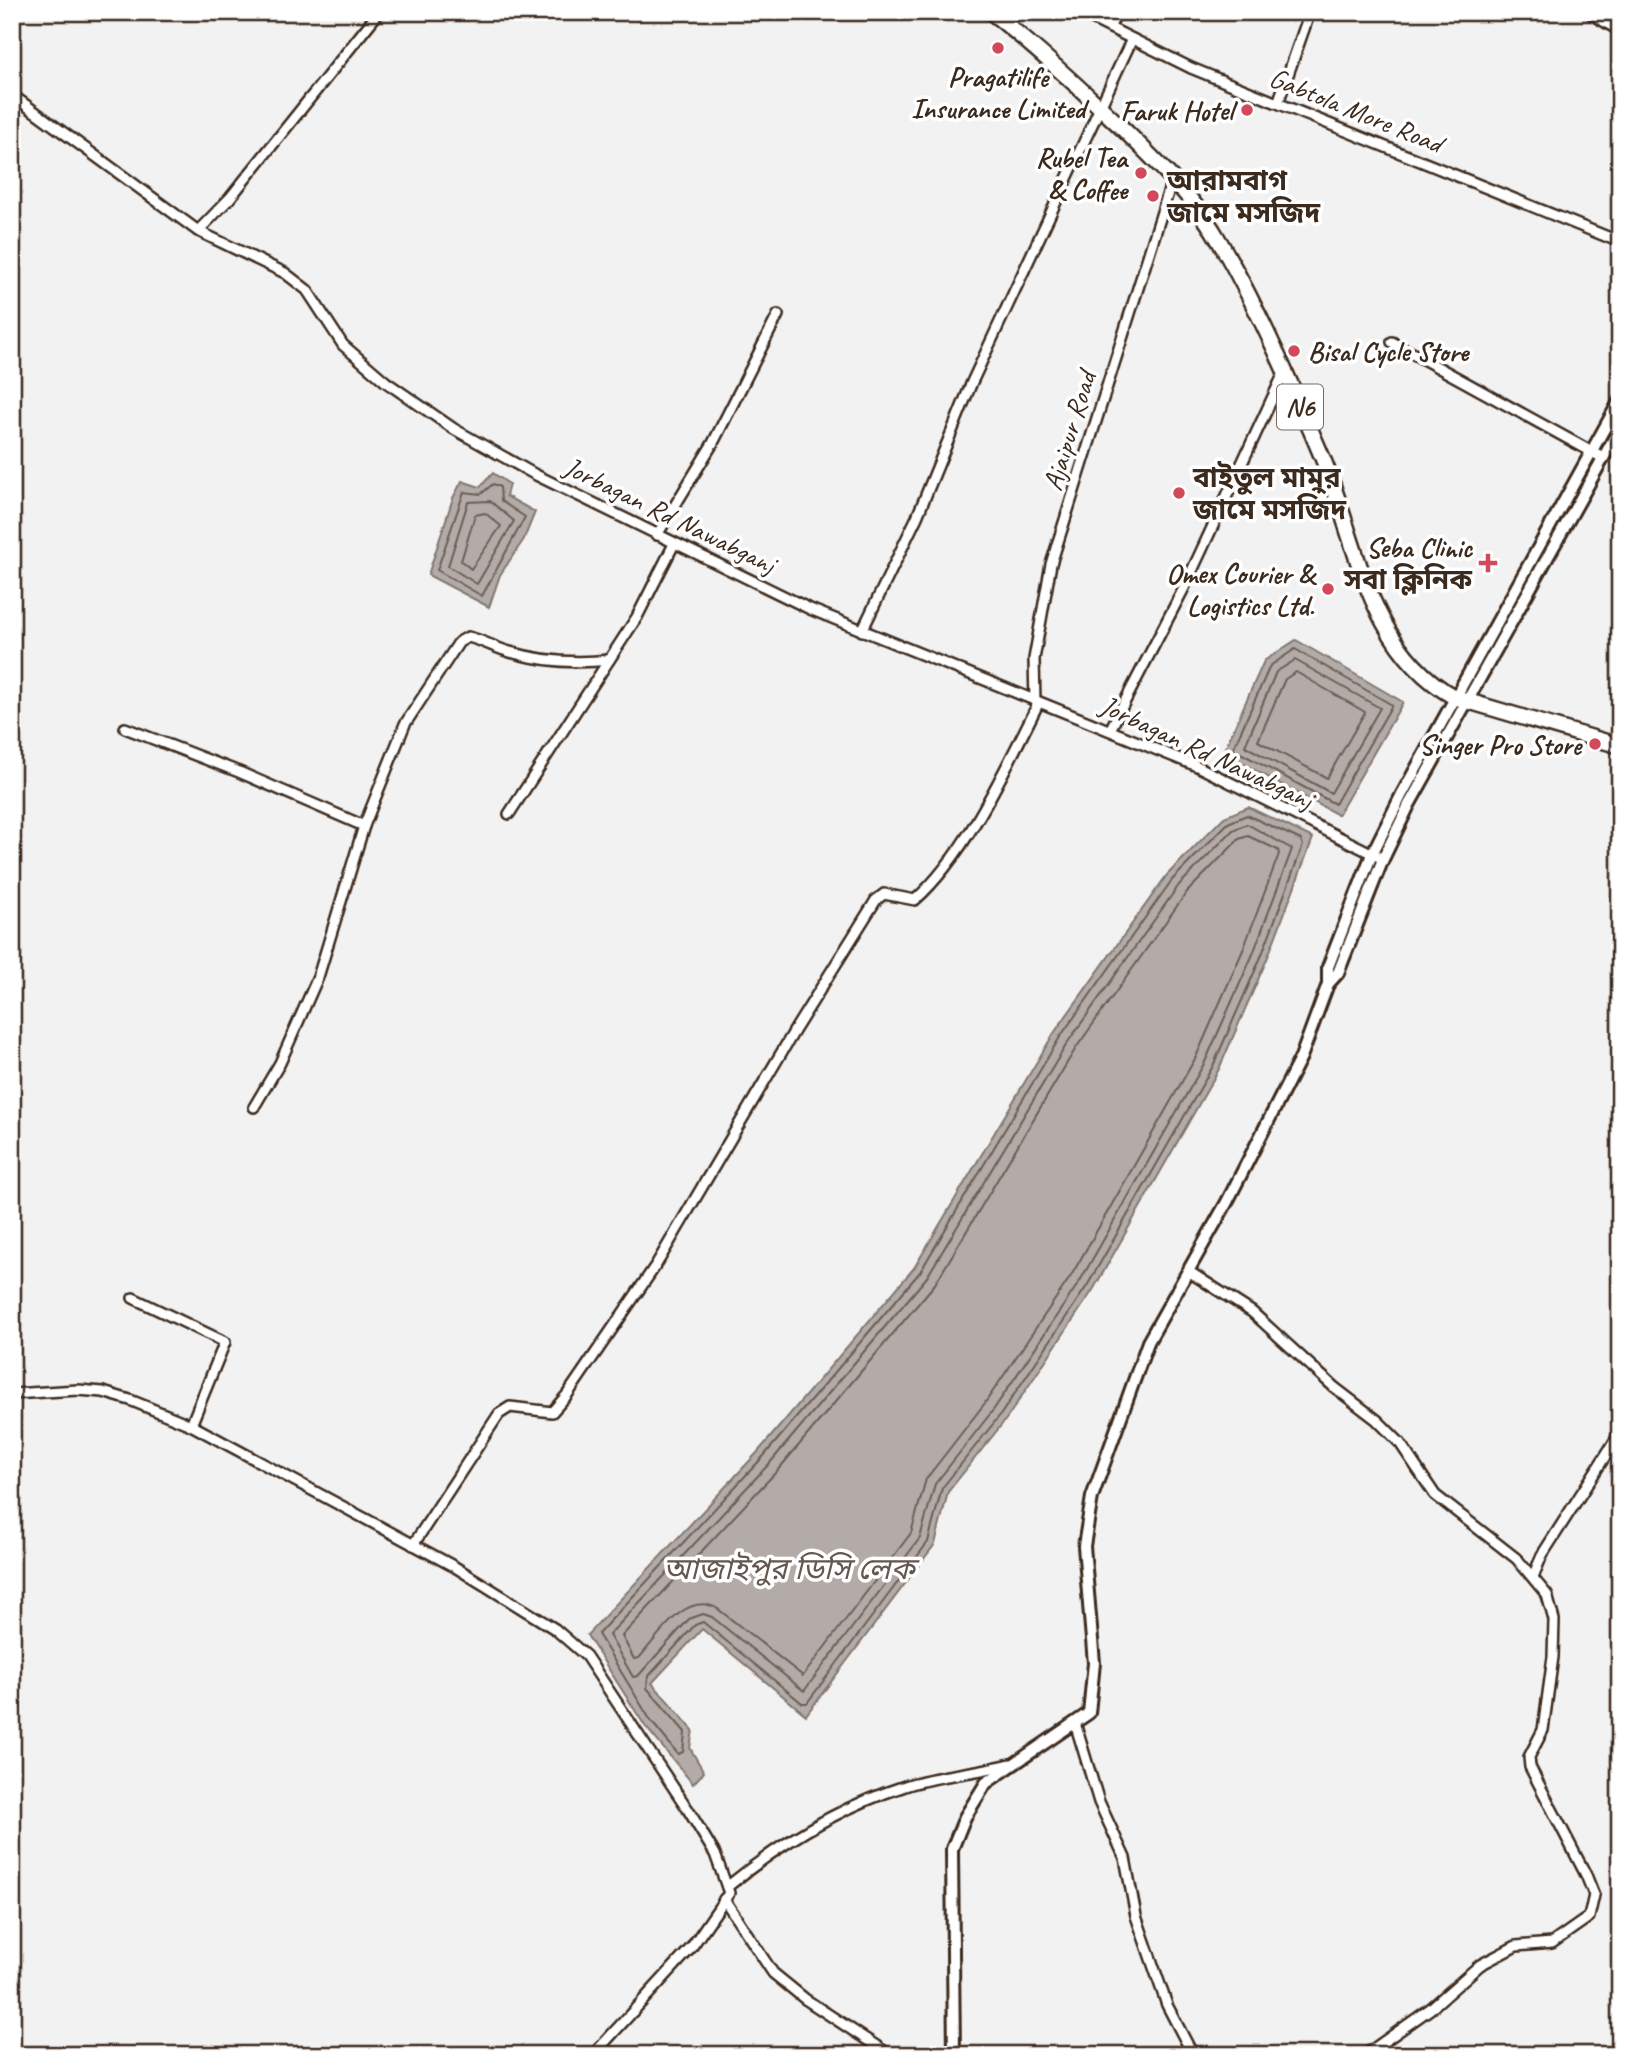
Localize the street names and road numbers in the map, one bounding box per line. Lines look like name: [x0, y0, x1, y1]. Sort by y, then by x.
street label: Gabtola More Road: [1264, 59, 1451, 162]
street label: Ajaipur Road: [1034, 364, 1105, 495]
road number: N6: [1277, 384, 1323, 430]
street label: Jorbagan Rd Nawabganj: [557, 448, 784, 583]
street label: Jorbagan Rd Nawabganj: [1093, 687, 1322, 818]

